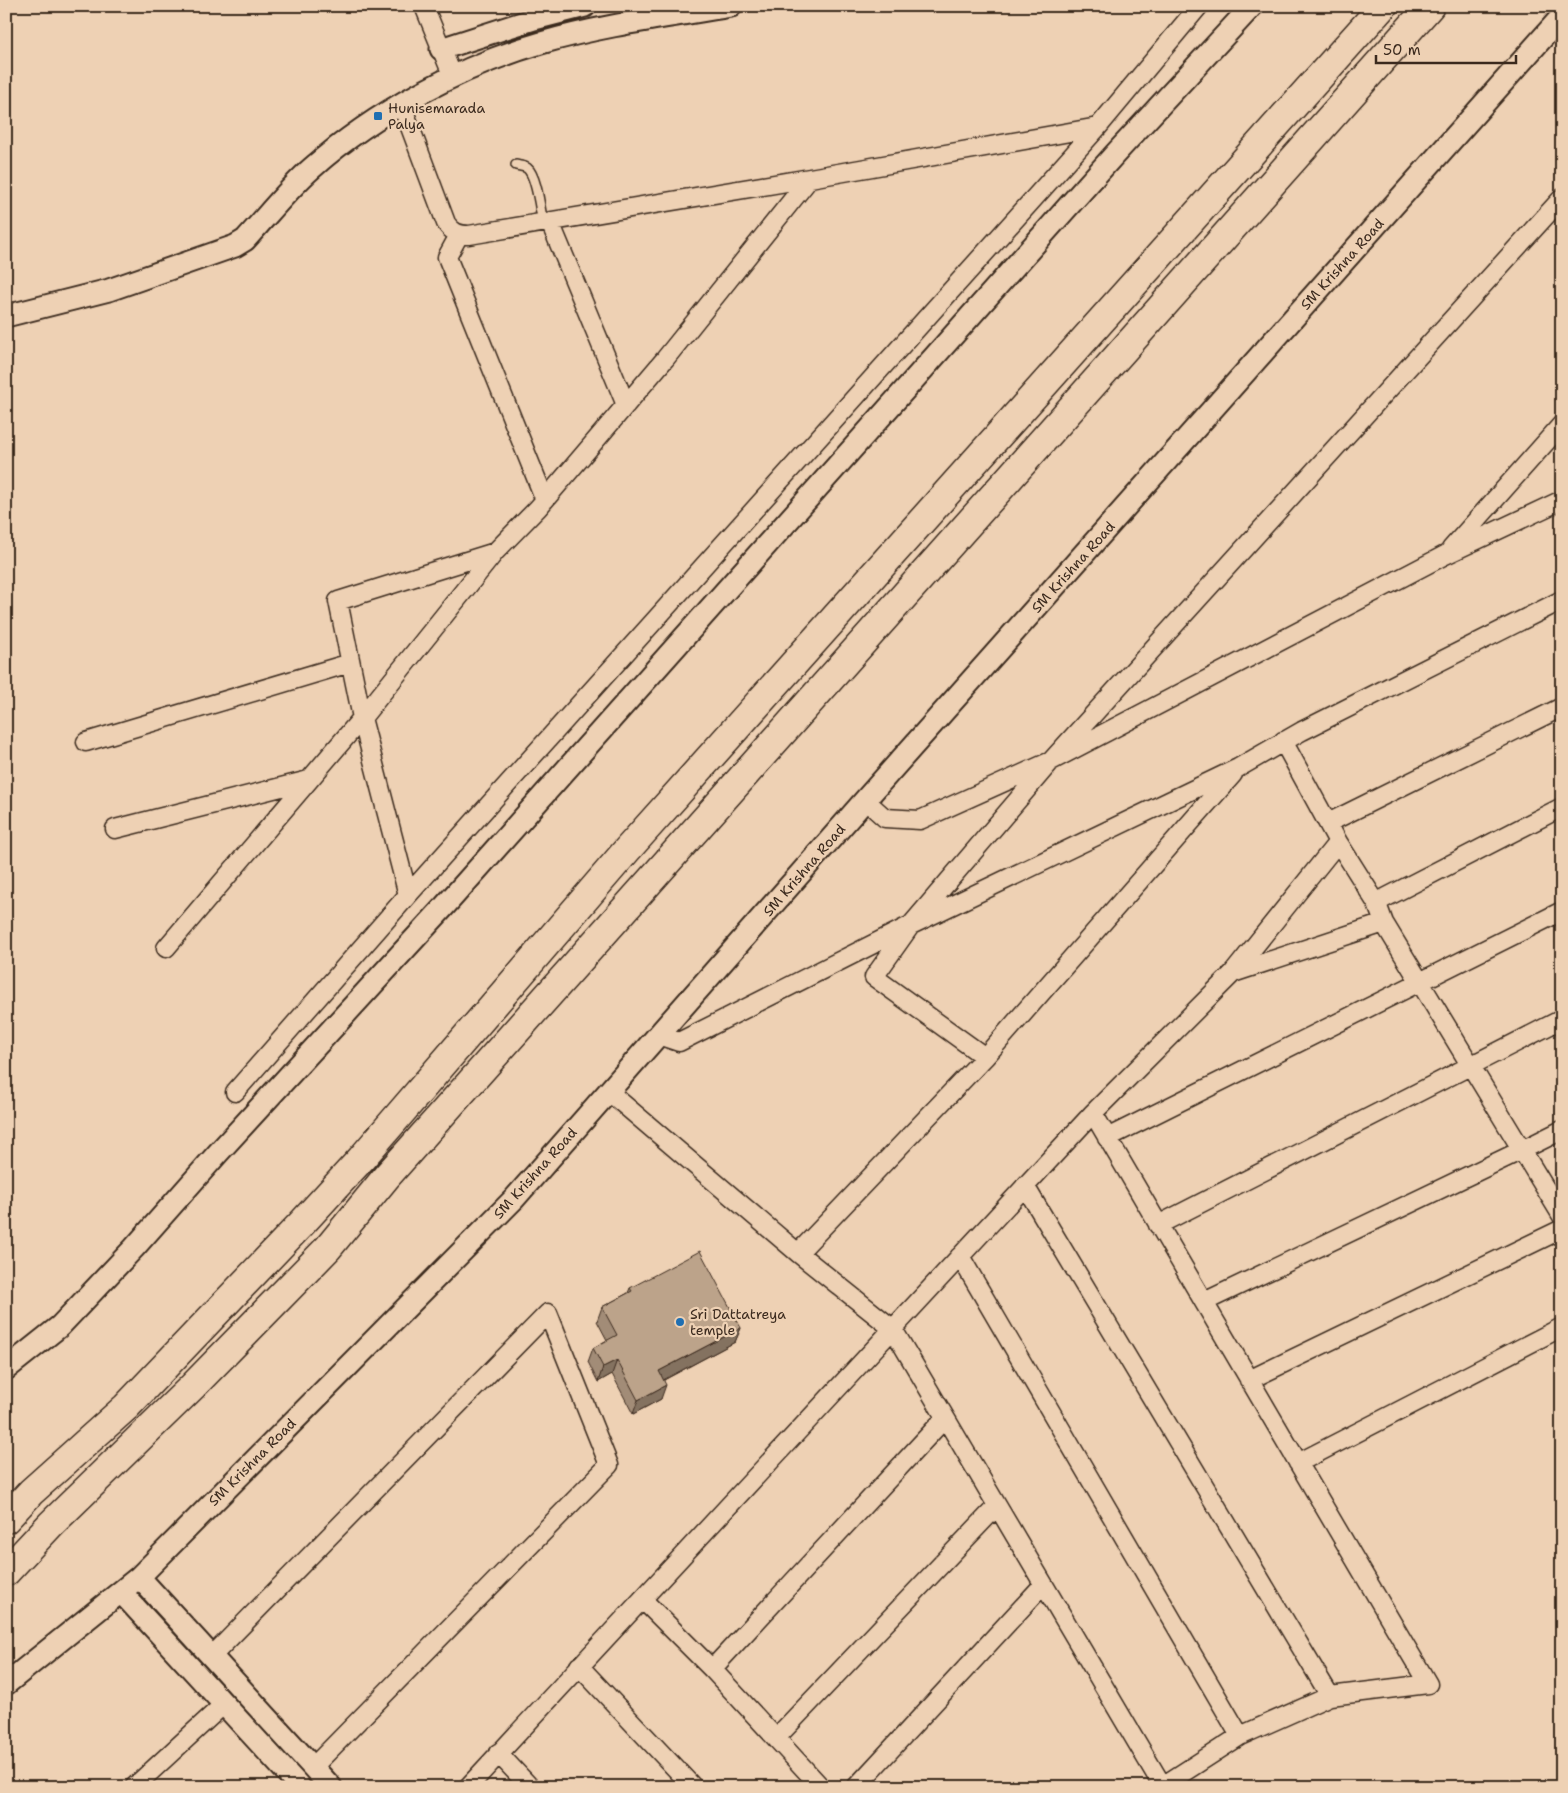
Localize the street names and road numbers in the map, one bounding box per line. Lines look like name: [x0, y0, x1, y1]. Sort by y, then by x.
street label: SM Krishna Road: [1296, 215, 1388, 313]
street label: SM Krishna Road: [1027, 518, 1119, 616]
street label: SM Krishna Road: [759, 820, 849, 920]
street label: SM Krishna Road: [489, 1124, 581, 1222]
street label: SM Krishna Road: [204, 1414, 300, 1510]

